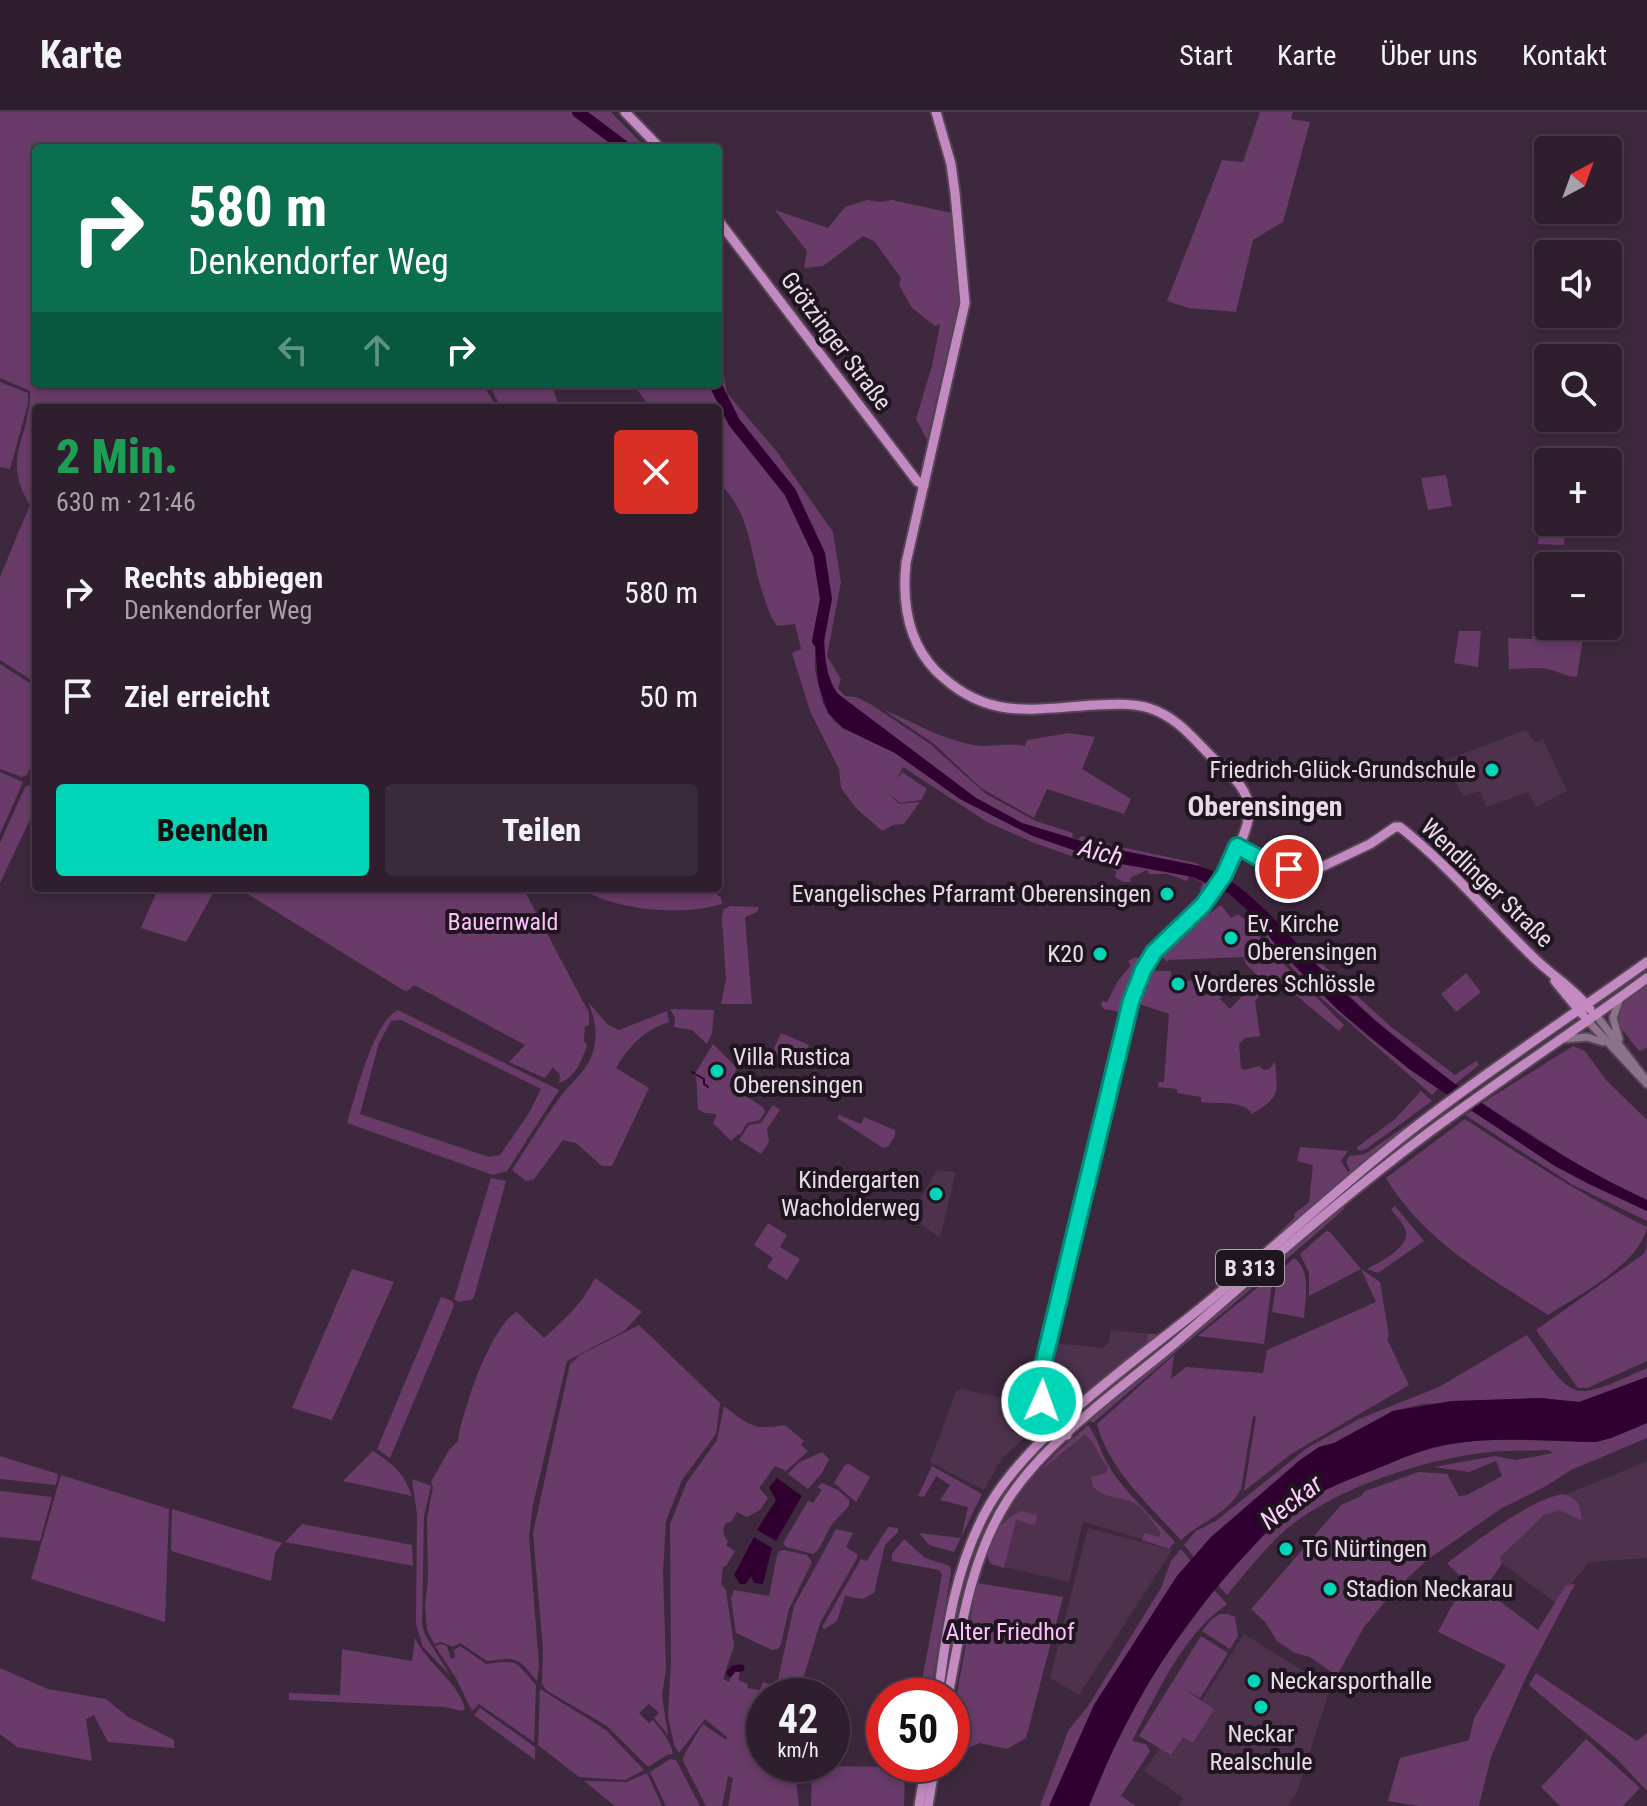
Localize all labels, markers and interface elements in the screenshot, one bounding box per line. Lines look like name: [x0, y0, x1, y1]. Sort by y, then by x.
text: Karte: [40, 33, 122, 77]
text: Start: [1179, 39, 1233, 72]
text: Karte: [1277, 39, 1336, 72]
text: Über uns: [1380, 39, 1478, 72]
text: Kontakt: [1522, 39, 1607, 72]
north arrow: [1534, 136, 1622, 224]
map controls: [1534, 136, 1622, 640]
text: 580 m: [188, 174, 327, 240]
icon: right: [56, 176, 160, 280]
button: sound: [1534, 240, 1622, 328]
text: Denkendorfer Weg: [188, 241, 449, 283]
street label: Grötzinger Straße: [775, 266, 897, 416]
icon: left: [271, 328, 315, 372]
icon: ahead: [355, 328, 399, 372]
icon: right: [439, 328, 483, 372]
button: search: [1534, 344, 1622, 432]
text: 2 Min.: [56, 428, 178, 485]
button: close: [614, 430, 698, 514]
button: +: [1534, 448, 1622, 536]
text: 630 m · 21:46: [56, 487, 196, 517]
button: −: [1534, 552, 1622, 640]
text: Rechts abbiegen: [124, 560, 323, 595]
icon: right: [56, 570, 100, 614]
text: 580 m: [624, 575, 698, 610]
text: Denkendorfer Weg: [124, 595, 312, 625]
icon: arrive: [56, 674, 100, 718]
text: Ziel erreicht: [124, 679, 270, 714]
text: 50 m: [639, 679, 698, 714]
place label: Friedrich-Glück-Grundschule: [1210, 756, 1476, 784]
marker: Friedrich-Glück-Grundschule: [1483, 761, 1501, 779]
button: Beenden: [56, 784, 369, 876]
button: Teilen: [385, 784, 698, 876]
district label: Oberensingen: [1187, 790, 1343, 823]
street label: Wendlinger Straße: [1415, 813, 1559, 953]
water label: Aich: [1075, 832, 1126, 872]
pin: [1255, 835, 1323, 903]
icon: arrive: [1267, 847, 1311, 891]
place label: Evangelisches Pfarramt Oberensingen: [792, 880, 1151, 908]
marker: Evangelisches Pfarramt Oberensingen: [1158, 885, 1176, 903]
park label: Bauernwald: [448, 908, 558, 936]
place label: Ev. Kirche Oberensingen: [1247, 910, 1377, 966]
marker: Ev. Kirche Oberensingen: [1222, 929, 1240, 947]
place label: K20: [1047, 940, 1084, 968]
marker: K20: [1091, 945, 1109, 963]
place label: Vorderes Schlössle: [1194, 970, 1375, 998]
marker: Vorderes Schlössle: [1169, 975, 1187, 993]
place label: Villa Rustica Oberensingen: [733, 1043, 863, 1099]
marker: Villa Rustica Oberensingen: [708, 1062, 726, 1080]
place label: Kindergarten Wacholderweg: [781, 1166, 920, 1222]
marker: Kindergarten Wacholderweg: [927, 1185, 945, 1203]
road number: B 313: [1216, 1250, 1284, 1286]
position arrow: [1000, 1359, 1084, 1443]
water label: Neckar: [1254, 1468, 1329, 1535]
place label: TG Nürtingen: [1302, 1535, 1427, 1563]
marker: TG Nürtingen: [1277, 1540, 1295, 1558]
place label: Stadion Neckarau: [1346, 1575, 1513, 1603]
marker: Stadion Neckarau: [1321, 1580, 1339, 1598]
park label: Alter Friedhof: [946, 1618, 1075, 1646]
place label: Neckarsporthalle: [1270, 1667, 1432, 1695]
marker: Neckarsporthalle: [1245, 1672, 1263, 1690]
speed limit sign: 50: [866, 1678, 970, 1782]
text: 42: [778, 1696, 818, 1743]
marker: Neckar Realschule: [1252, 1698, 1270, 1716]
place label: Neckar Realschule: [1210, 1720, 1312, 1776]
text: km/h: [777, 1738, 819, 1762]

